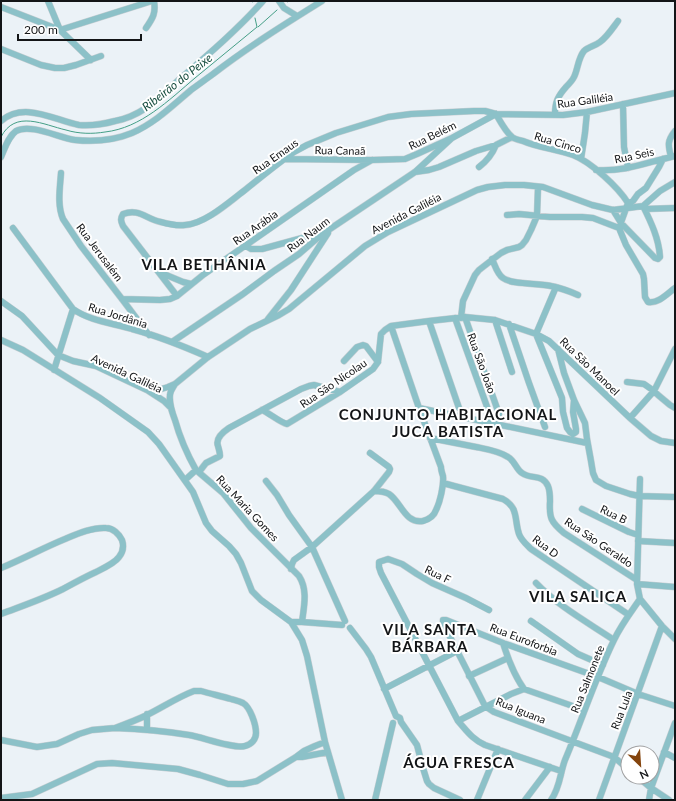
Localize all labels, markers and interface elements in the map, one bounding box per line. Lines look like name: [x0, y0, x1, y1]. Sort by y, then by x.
scale bar: [18, 16, 141, 42]
text: 200 m: [24, 22, 58, 37]
water label: Ribeirão do Peixe: [139, 50, 215, 114]
street label: Rua Galiléia: [556, 90, 614, 110]
street label: Rua Belém: [406, 118, 458, 152]
street label: Rua Cinco: [533, 129, 583, 155]
street label: Rua Emaus: [250, 135, 300, 176]
street label: Rua Canaã: [314, 143, 366, 157]
street label: Rua Seis: [613, 144, 655, 166]
street label: Avenida Galiléia: [369, 190, 443, 236]
street label: Rua Arábia: [230, 207, 280, 247]
street label: Rua Naum: [284, 214, 332, 254]
street label: Rua Jerusalém: [74, 221, 126, 283]
district label: VILA BETHÂNIA: [140, 255, 267, 273]
street label: Rua Jordânia: [87, 300, 149, 330]
street label: Rua São João: [465, 331, 499, 395]
street label: Rua São Manoel: [558, 334, 622, 398]
street label: Avenida Galiléia: [89, 351, 165, 395]
street label: Rua São Nicolau: [297, 356, 369, 410]
district label: CONJUNTO HABITACIONAL JUCA BATISTA: [339, 405, 557, 440]
street label: Rua Maria Gomes: [214, 472, 282, 544]
street label: Rua B: [598, 502, 630, 526]
street label: Rua São Geraldo: [562, 514, 636, 570]
street label: Rua D: [530, 532, 562, 560]
street label: Rua F: [423, 562, 453, 586]
district label: VILA SALICA: [528, 587, 627, 605]
district label: VILA SANTA BÁRBARA: [382, 620, 477, 655]
street label: Rua Euroforbia: [488, 620, 560, 658]
street label: Rua Salmonete: [567, 643, 607, 715]
street label: Rua Lula: [608, 689, 634, 731]
street label: Rua Iguana: [494, 694, 548, 726]
north arrow: [620, 745, 660, 785]
district label: ÁGUA FRESCA: [402, 753, 515, 771]
text: N: [638, 767, 651, 782]

